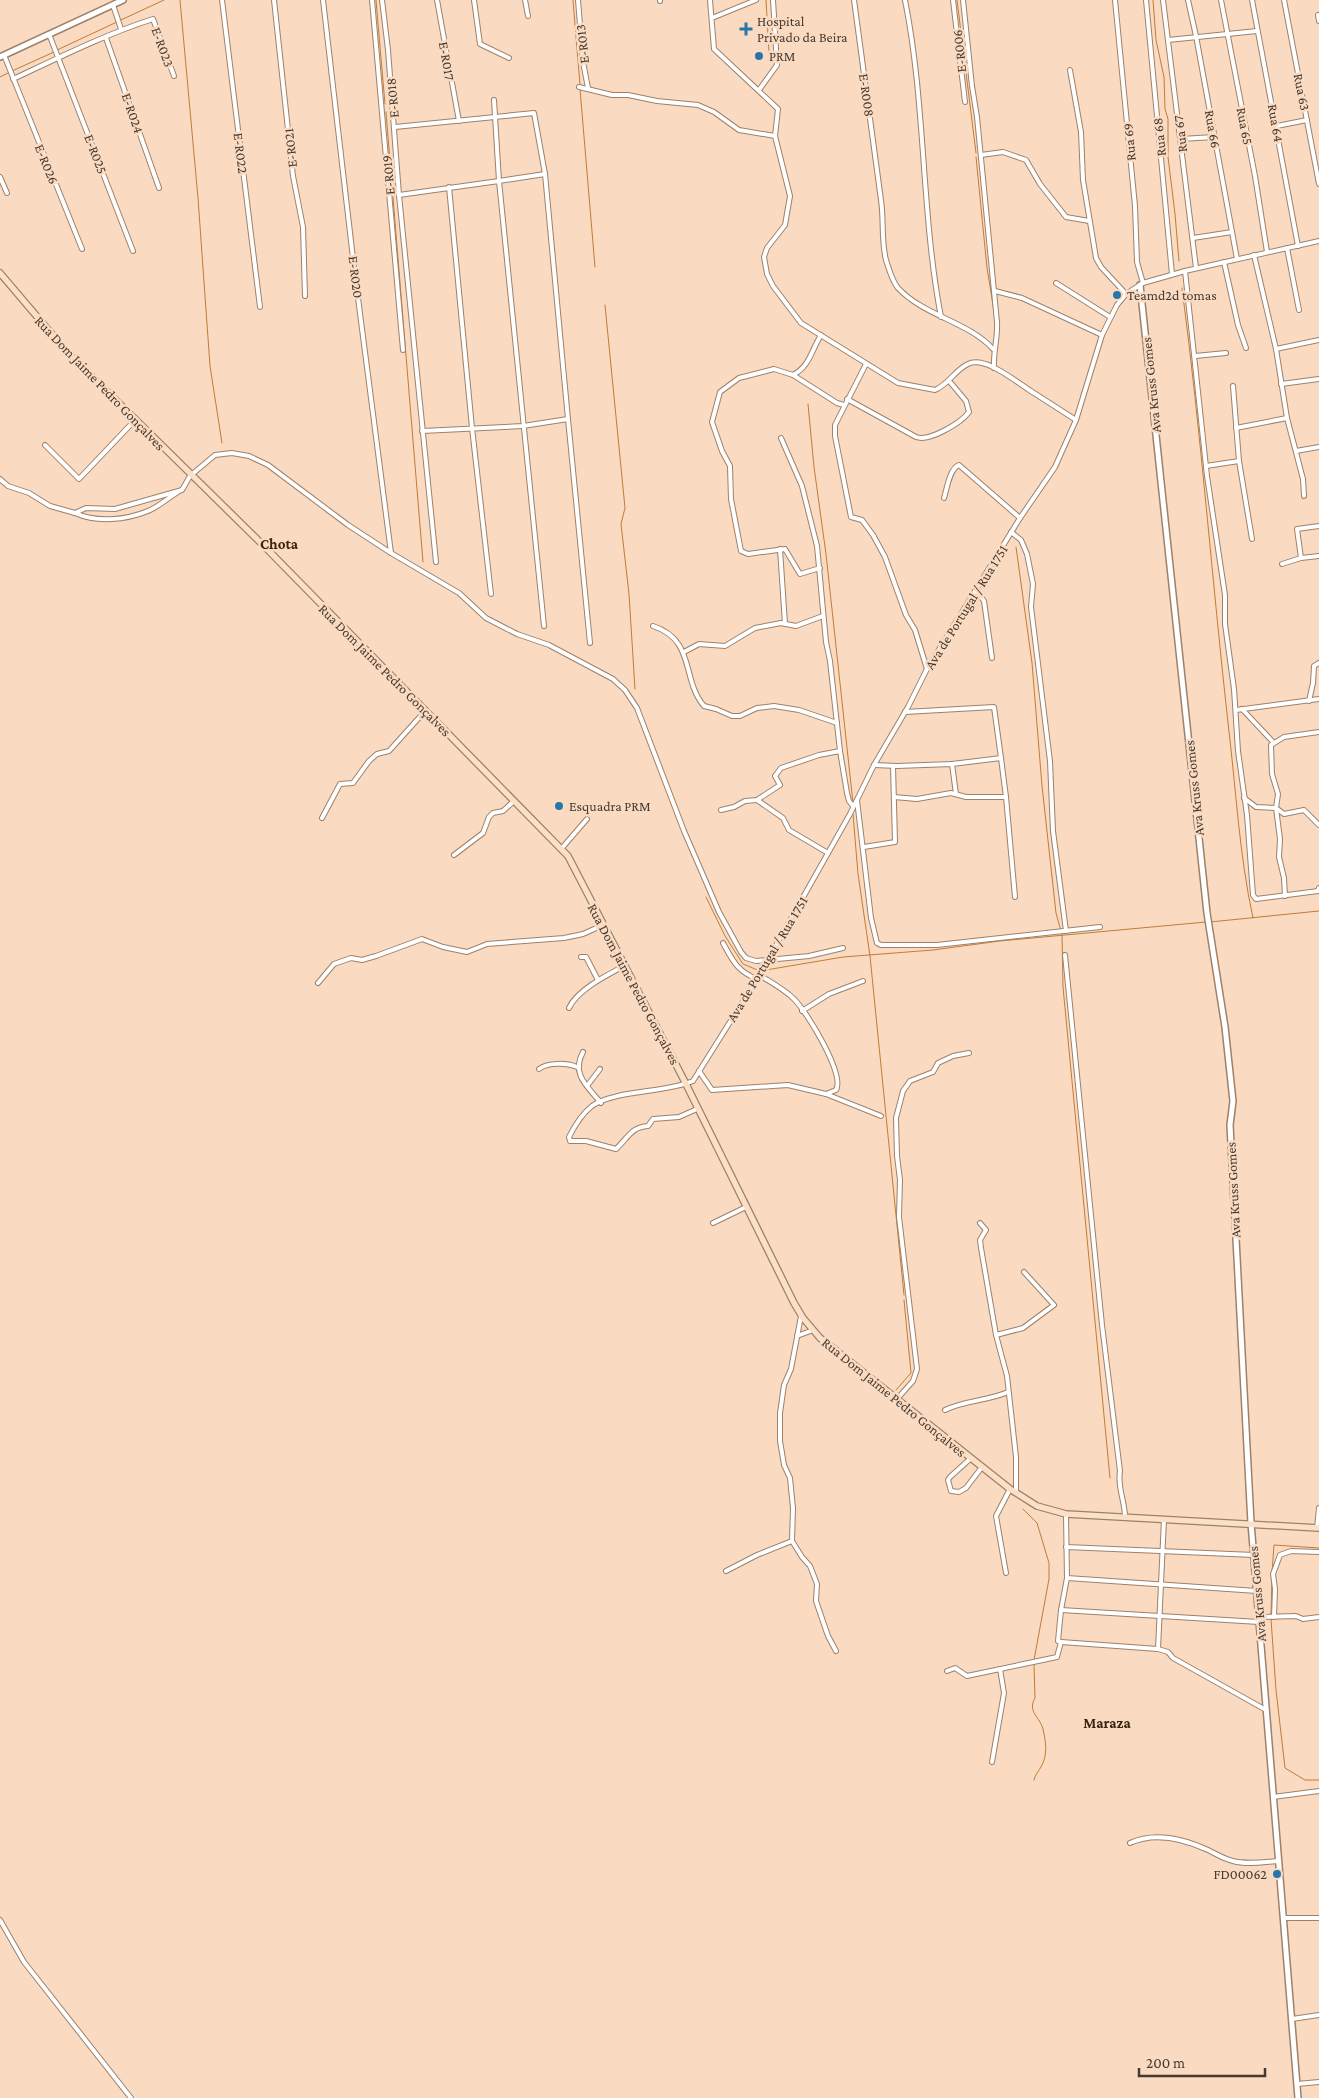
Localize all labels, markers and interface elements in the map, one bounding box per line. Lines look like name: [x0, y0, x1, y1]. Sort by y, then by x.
place label: Hospital Privado da Beira: [757, 13, 848, 45]
marker: Hospital Privado da Beira: [739, 22, 753, 36]
street label: E-R013: [572, 24, 592, 64]
street label: E-R023: [148, 25, 178, 69]
street label: E-R006: [949, 29, 969, 73]
street label: E-R017: [436, 40, 458, 82]
place label: PRM: [769, 48, 795, 64]
marker: PRM: [753, 50, 765, 62]
street label: E-R008: [856, 72, 878, 118]
street label: Rua 63: [1291, 72, 1313, 112]
street label: E-R018: [382, 77, 402, 119]
street label: E-R024: [119, 91, 147, 135]
street label: Rua 64: [1265, 103, 1287, 143]
street label: Rua 65: [1234, 106, 1256, 146]
street label: Rua 66: [1202, 109, 1224, 149]
street label: Rua 67: [1170, 114, 1190, 153]
street label: Rua 68: [1149, 117, 1169, 157]
street label: Rua 69: [1119, 122, 1139, 162]
street label: E-R021: [280, 127, 300, 168]
street label: E-R025: [81, 132, 111, 176]
street label: E-R022: [231, 132, 251, 175]
street label: E-R026: [32, 142, 62, 186]
street label: E-R019: [378, 154, 398, 196]
street label: E-R020: [345, 255, 367, 299]
place label: Teamd2d tomas: [1127, 287, 1217, 303]
marker: Teamd2d tomas: [1111, 289, 1123, 301]
street label: Rua Dom Jaime Pedro Gonçalves: [32, 313, 168, 453]
street label: Ava Kruss Gomes: [1138, 336, 1164, 434]
district label: Chota: [260, 536, 299, 552]
street label: Ava de Portugal / Rua 1751: [921, 542, 1011, 672]
street label: Rua Dom Jaime Pedro Gonçalves: [316, 601, 454, 739]
street label: Ava Kruss Gomes: [1181, 739, 1207, 837]
place label: Esquadra PRM: [569, 798, 651, 814]
marker: Esquadra PRM: [553, 800, 565, 812]
street label: Ava de Portugal / Rua 1751: [723, 893, 811, 1025]
street label: Rua Dom Jaime Pedro Gonçalves: [585, 901, 683, 1067]
street label: Ava Kruss Gomes: [1223, 1142, 1243, 1238]
street label: Rua Dom Jaime Pedro Gonçalves: [819, 1334, 969, 1460]
street label: Ava Kruss Gomes: [1245, 1546, 1269, 1642]
district label: Maraza: [1083, 1715, 1131, 1731]
place label: FD00062: [1214, 1866, 1267, 1882]
marker: FD00062: [1271, 1868, 1283, 1880]
scale bar: [1139, 2046, 1265, 2078]
text: 200 m: [1146, 2055, 1185, 2071]

